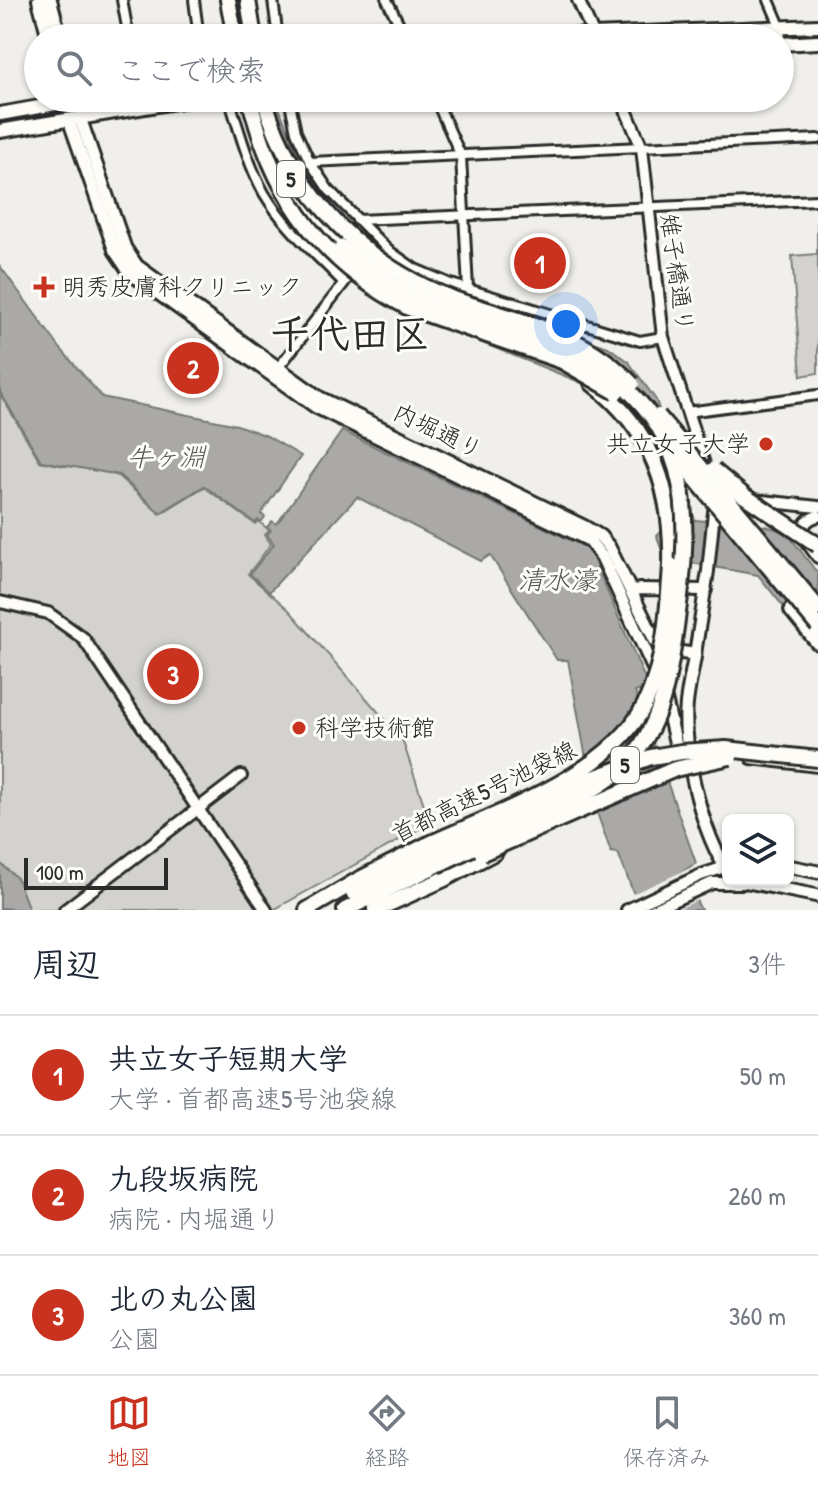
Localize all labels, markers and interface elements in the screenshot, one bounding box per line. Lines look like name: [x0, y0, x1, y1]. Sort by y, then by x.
search box: [24, 24, 794, 112]
icon: search: [52, 46, 96, 90]
text: ここで検索: [116, 50, 266, 90]
road number: 5: [277, 161, 305, 197]
street label: 雉子橋通り: [654, 211, 702, 335]
pin: 1: [514, 233, 566, 293]
place label: 明秀皮膚科クリニック: [62, 270, 302, 302]
marker: 明秀皮膚科クリニック: [33, 276, 55, 298]
your location: [546, 304, 586, 344]
district label: 千代田区: [270, 306, 430, 360]
pin: 2: [167, 338, 219, 398]
street label: 内堀通り: [388, 395, 489, 466]
place label: 共立女子大学: [606, 427, 750, 459]
marker: 共立女子大学: [757, 435, 775, 453]
water label: 牛ヶ淵: [127, 439, 207, 474]
water label: 清水濠: [518, 562, 599, 597]
pin: 3: [147, 644, 199, 704]
place label: 科学技術館: [315, 711, 435, 743]
marker: 科学技術館: [290, 719, 308, 737]
street label: 首都高速5号池袋線: [386, 732, 581, 850]
road number: 5: [611, 747, 639, 783]
map controls: [722, 814, 794, 886]
button: layers: [722, 814, 794, 886]
scale bar: [24, 854, 168, 890]
text: 100 m: [36, 857, 84, 887]
text: 周辺: [32, 941, 100, 987]
text: 3件: [748, 946, 786, 981]
text: 共立女子短期大学: [108, 1038, 348, 1078]
text: 1: [53, 1058, 63, 1093]
text: 50 m: [740, 1058, 786, 1093]
text: 大学 · 首都高速5号池袋線: [108, 1081, 396, 1116]
text: 九段坂病院: [108, 1158, 258, 1198]
text: 2: [52, 1178, 64, 1213]
text: 260 m: [728, 1178, 786, 1213]
text: 病院 · 内堀通り: [108, 1201, 281, 1236]
text: 北の丸公園: [108, 1278, 258, 1318]
text: 3: [52, 1298, 64, 1333]
text: 360 m: [729, 1298, 786, 1333]
text: 公園: [108, 1321, 160, 1356]
tab: 地図: [107, 1391, 151, 1472]
tab: 経路: [365, 1391, 409, 1472]
tab: 保存済み: [623, 1391, 711, 1472]

